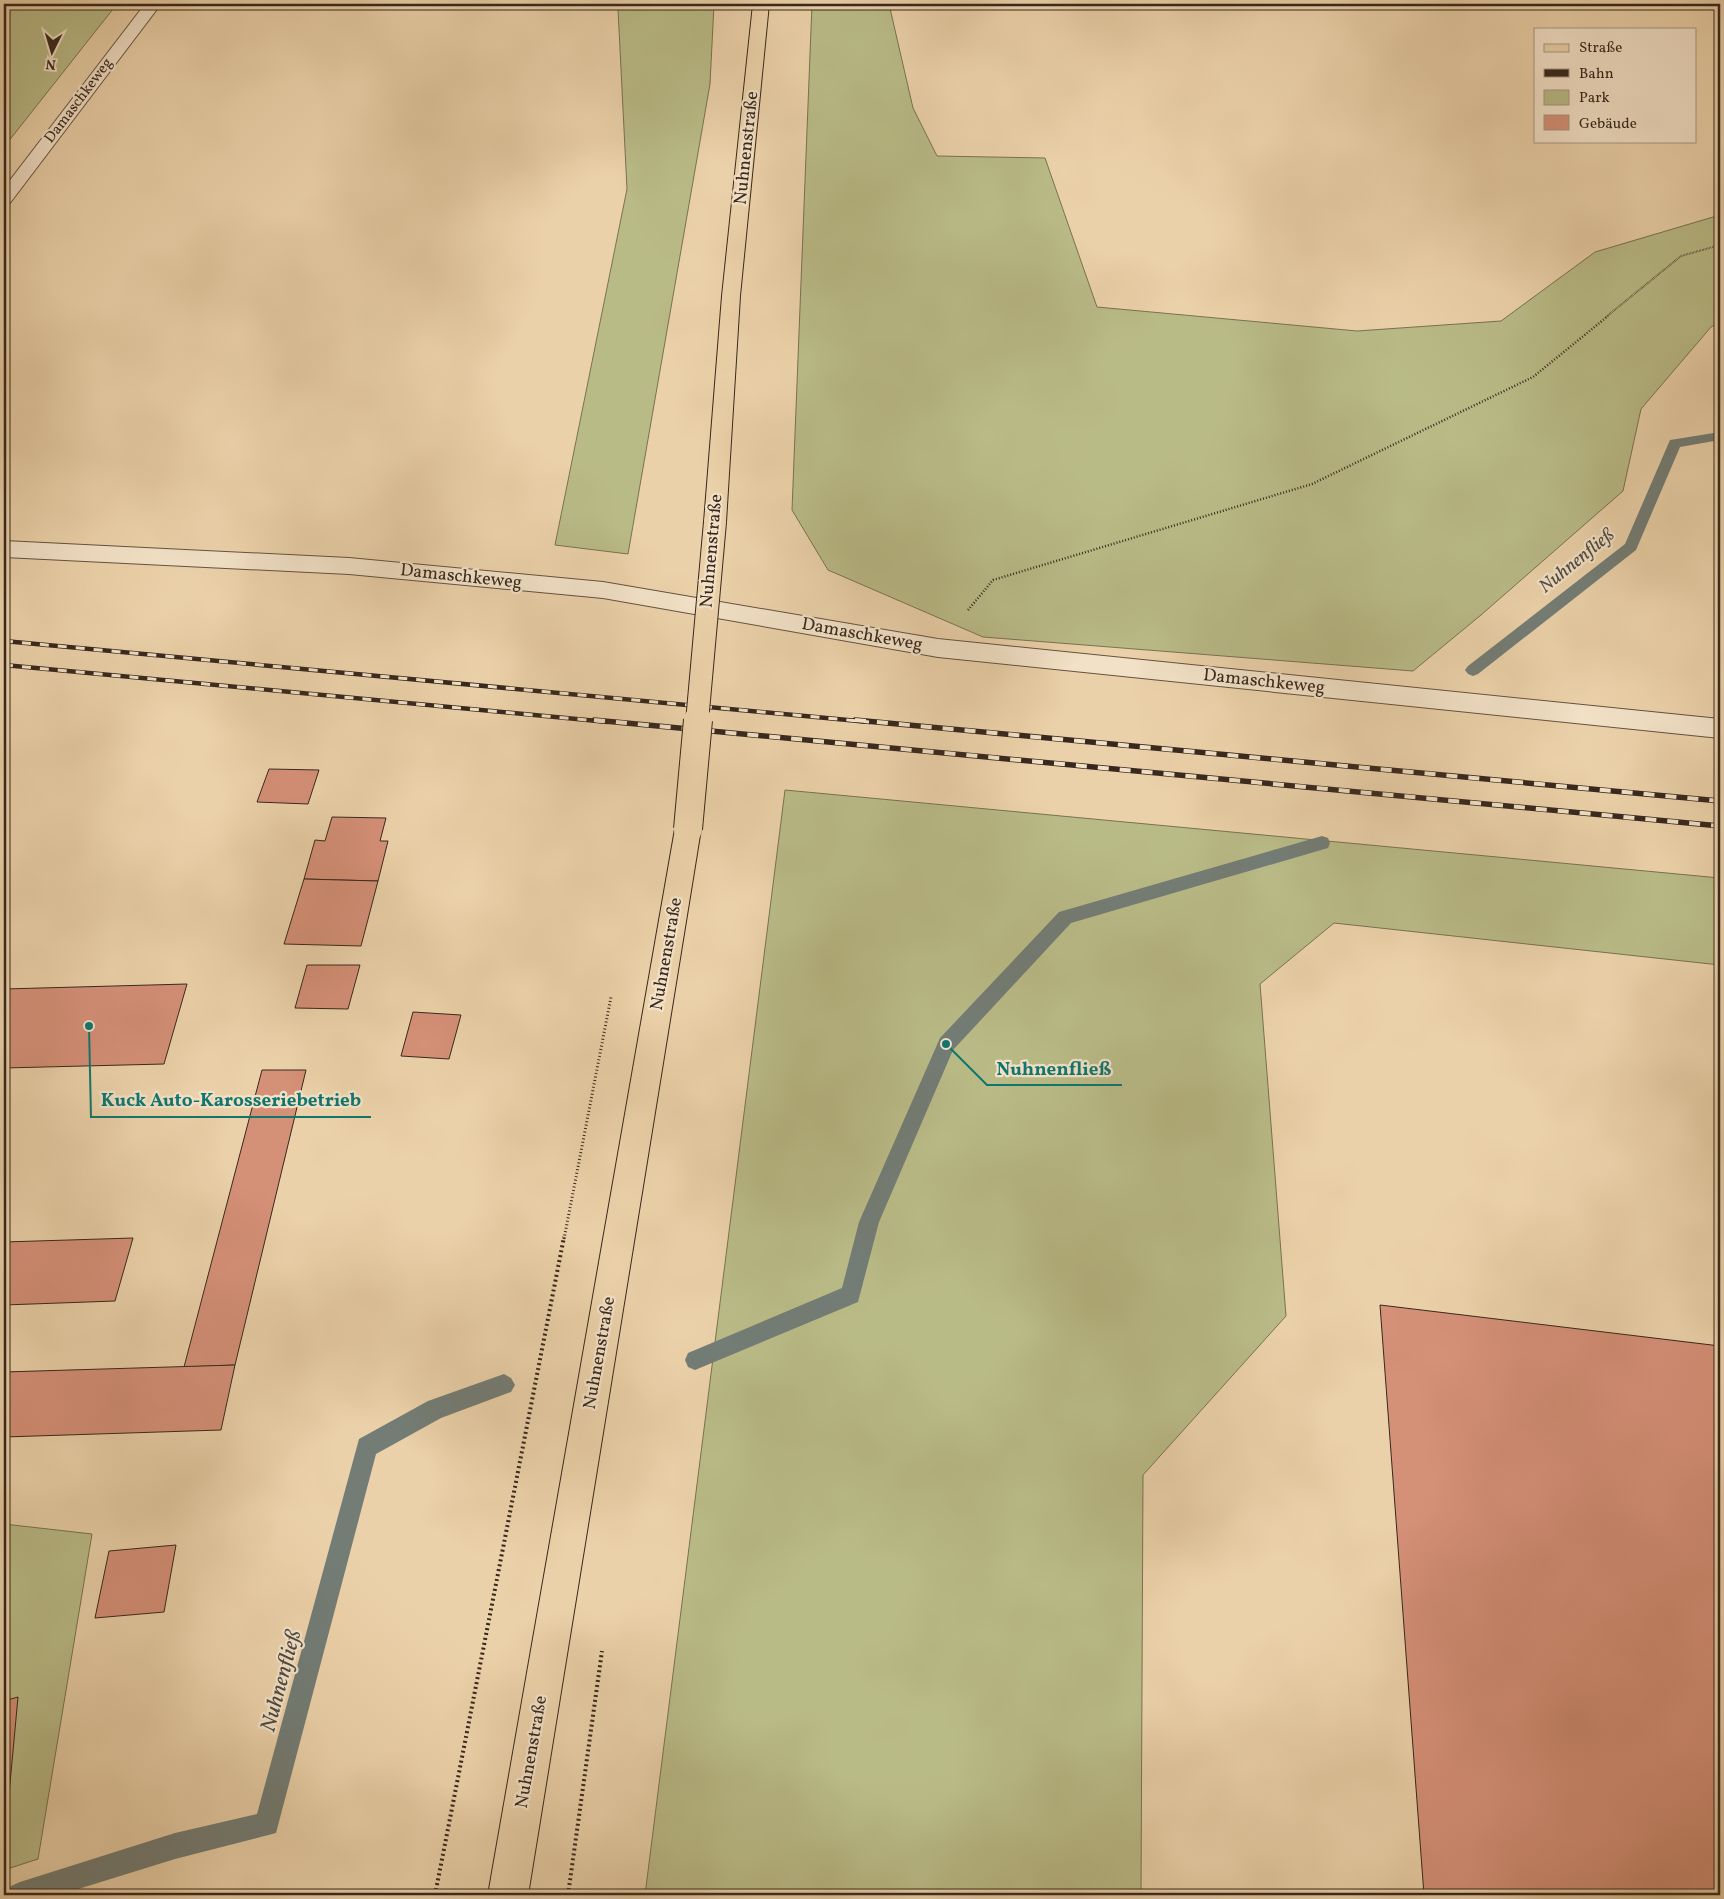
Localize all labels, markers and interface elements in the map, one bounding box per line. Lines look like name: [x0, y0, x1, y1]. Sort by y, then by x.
north arrow: [28, 28, 78, 78]
legend: [1534, 28, 1696, 142]
text: Straße: [1579, 38, 1622, 59]
street label: Damaschkeweg: [40, 54, 118, 148]
text: N: [45, 54, 57, 73]
text: Bahn: [1579, 64, 1614, 85]
text: Park: [1579, 88, 1610, 109]
street label: Nuhnenstraße: [729, 90, 765, 206]
text: Gebäude: [1579, 114, 1637, 135]
street label: Nuhnenstraße: [695, 493, 729, 609]
water label: Nuhnenfließ: [1534, 522, 1620, 600]
street label: Damaschkeweg: [399, 558, 523, 596]
street label: Damaschkeweg: [800, 612, 924, 658]
street label: Damaschkeweg: [1202, 663, 1326, 701]
street label: Nuhnenstraße: [645, 896, 689, 1012]
callout: Nuhnenfließ: [987, 1051, 1122, 1085]
text: Nuhnenfließ: [996, 1057, 1112, 1083]
callout: Kuck Auto-Karosseriebetrieb: [91, 1083, 371, 1117]
text: Kuck Auto-Karosseriebetrieb: [101, 1088, 361, 1114]
street label: Nuhnenstraße: [578, 1295, 622, 1411]
water label: Nuhnenfließ: [253, 1626, 311, 1736]
street label: Nuhnenstraße: [510, 1694, 554, 1810]

